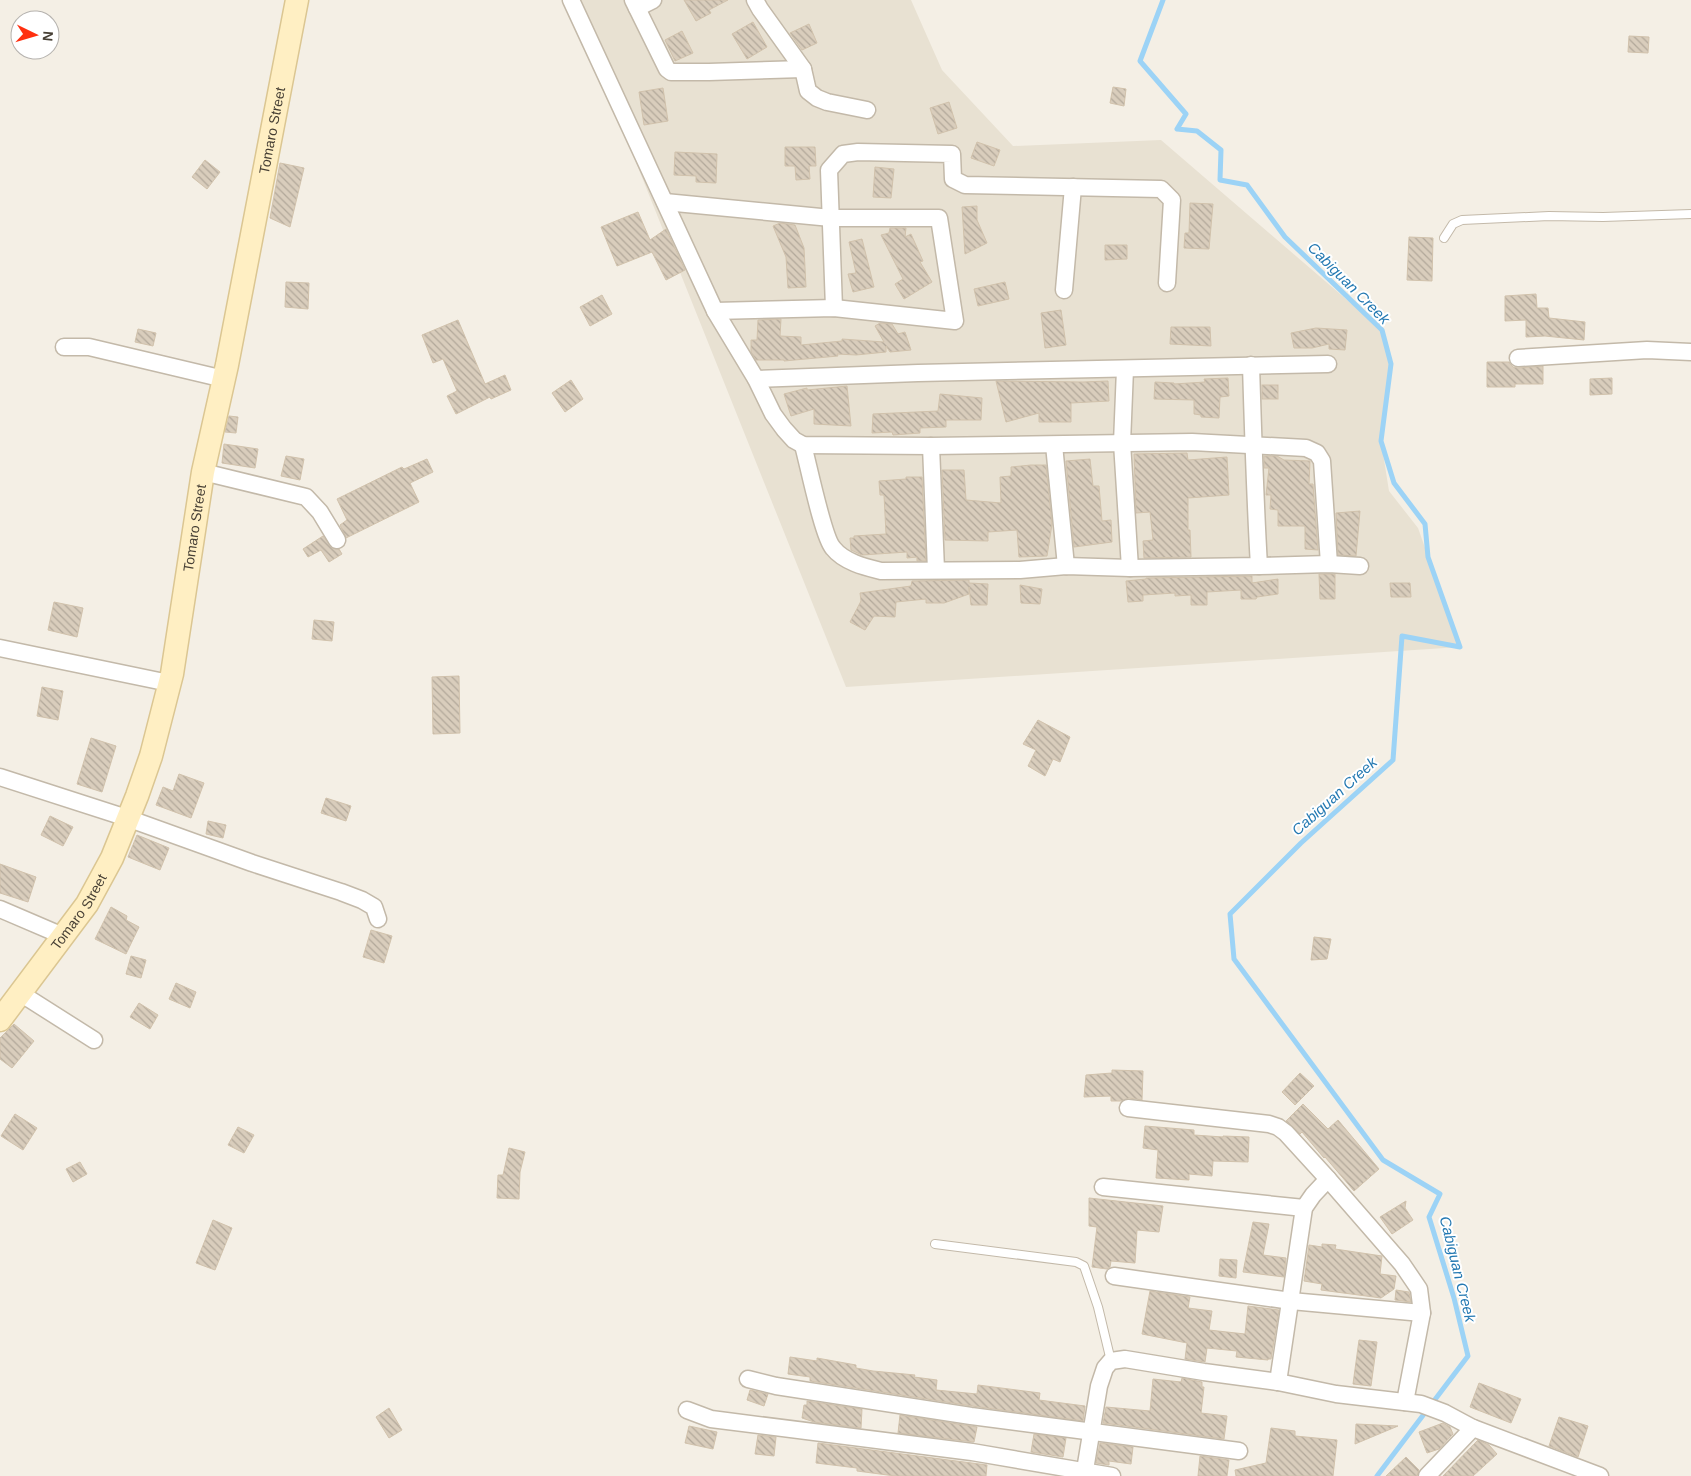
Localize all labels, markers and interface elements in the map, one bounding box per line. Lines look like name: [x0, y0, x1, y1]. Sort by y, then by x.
north arrow: [10, 10, 60, 60]
text: N: [40, 30, 56, 42]
street label: Tomaro Street: [256, 86, 288, 175]
water label: Cabiguan Creek: [1305, 239, 1394, 328]
street label: Tomaro Street: [180, 483, 209, 573]
water label: Cabiguan Creek: [1288, 752, 1381, 839]
street label: Tomaro Street: [48, 871, 110, 953]
water label: Cabiguan Creek: [1437, 1214, 1480, 1325]

